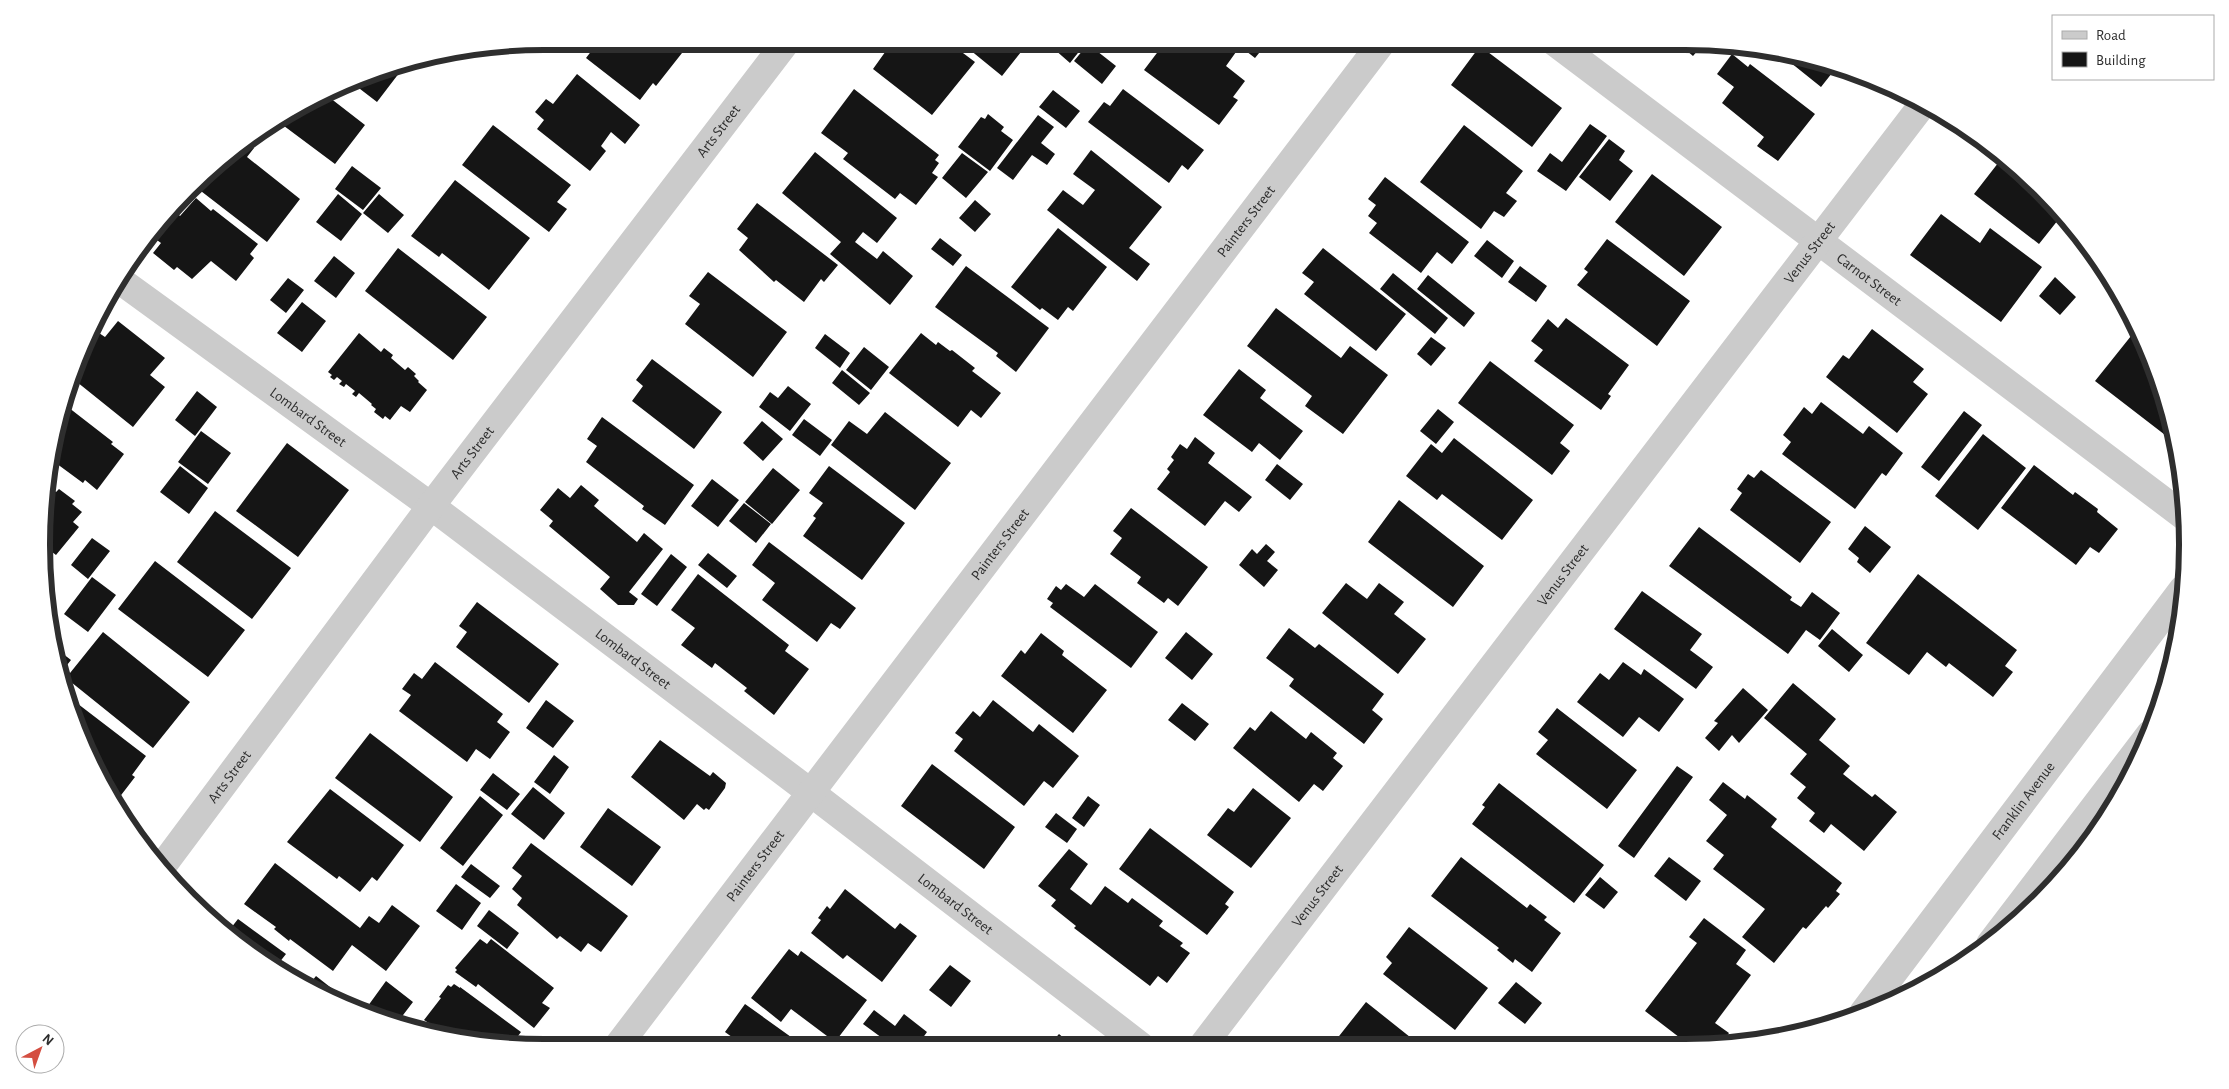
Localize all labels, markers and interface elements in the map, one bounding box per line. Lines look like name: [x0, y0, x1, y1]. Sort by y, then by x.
legend: [2052, 15, 2214, 80]
text: Road: [2096, 28, 2126, 43]
text: Building: [2096, 53, 2146, 68]
street label: Arts Street: [693, 102, 743, 160]
street label: Painters Street: [1214, 182, 1278, 260]
street label: Venus Street: [1781, 218, 1838, 286]
street label: Carnot Street: [1834, 250, 1905, 309]
street label: Lombard Street: [267, 384, 349, 450]
street label: Arts Street: [447, 423, 497, 482]
street label: Painters Street: [968, 505, 1032, 583]
street label: Venus Street: [1534, 541, 1591, 609]
street label: Lombard Street: [593, 625, 674, 692]
street label: Arts Street: [205, 747, 254, 806]
street label: Franklin Avenue: [1989, 759, 2057, 842]
street label: Painters Street: [723, 827, 787, 904]
street label: Venus Street: [1289, 862, 1346, 929]
street label: Lombard Street: [915, 870, 996, 937]
north arrow: [15, 1024, 65, 1074]
text: N: [40, 1031, 56, 1048]

